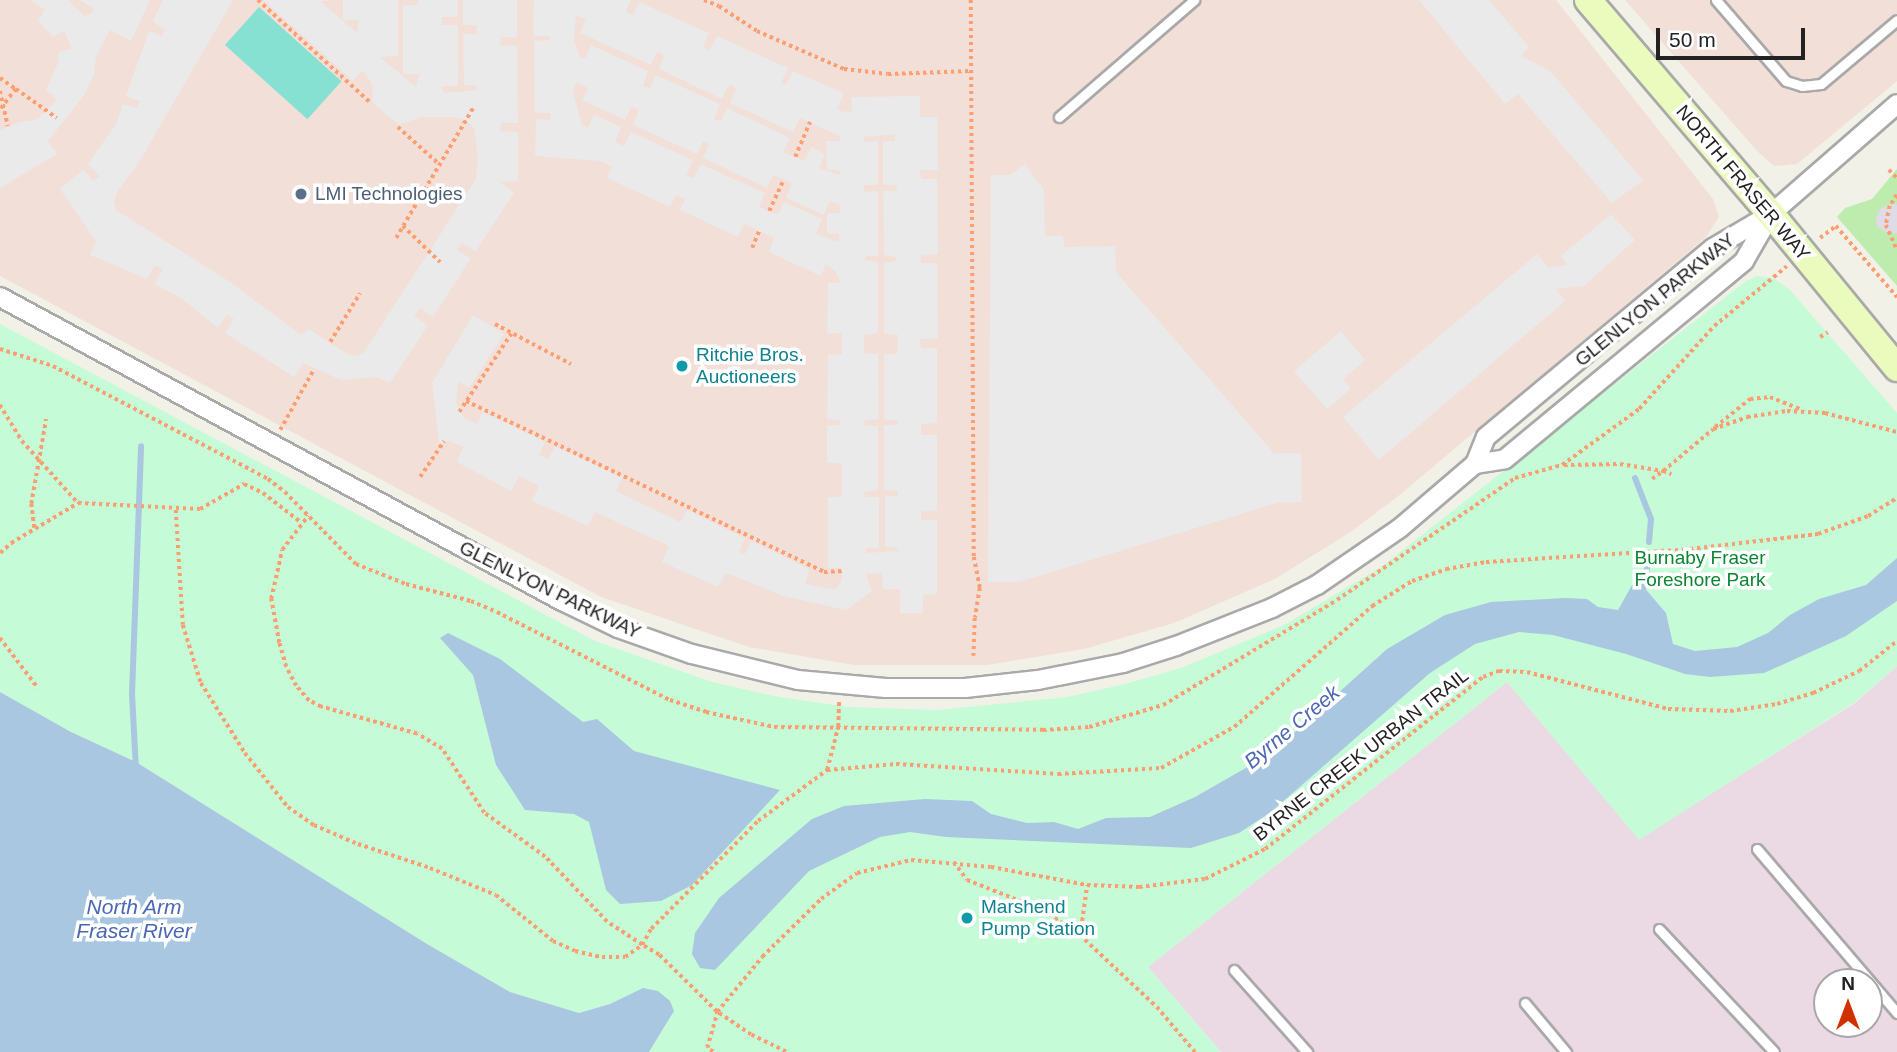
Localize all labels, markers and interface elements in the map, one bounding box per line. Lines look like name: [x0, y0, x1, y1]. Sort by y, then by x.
scale bar: [1659, 14, 1808, 58]
text: 50 m: [1669, 28, 1716, 51]
street label: NORTH FRASER WAY: [1671, 101, 1815, 265]
place label: LMI Technologies: [315, 183, 463, 205]
marker: LMI Technologies: [293, 186, 309, 202]
street label: GLENLYON PARKWAY: [1571, 229, 1739, 371]
place label: Ritchie Bros. Auctioneers: [696, 344, 804, 388]
marker: Ritchie Bros. Auctioneers: [674, 358, 690, 374]
street label: GLENLYON PARKWAY: [456, 536, 644, 644]
park label: Burnaby Fraser Foreshore Park: [1635, 547, 1765, 591]
street label: BYRNE CREEK URBAN TRAIL: [1249, 664, 1473, 846]
water label: Byrne Creek: [1239, 680, 1345, 774]
water label: North Arm Fraser River: [76, 894, 192, 944]
place label: Marshend Pump Station: [981, 896, 1095, 940]
marker: Marshend Pump Station: [959, 910, 975, 926]
north arrow: [1813, 968, 1883, 1038]
text: N: [1841, 973, 1855, 994]

